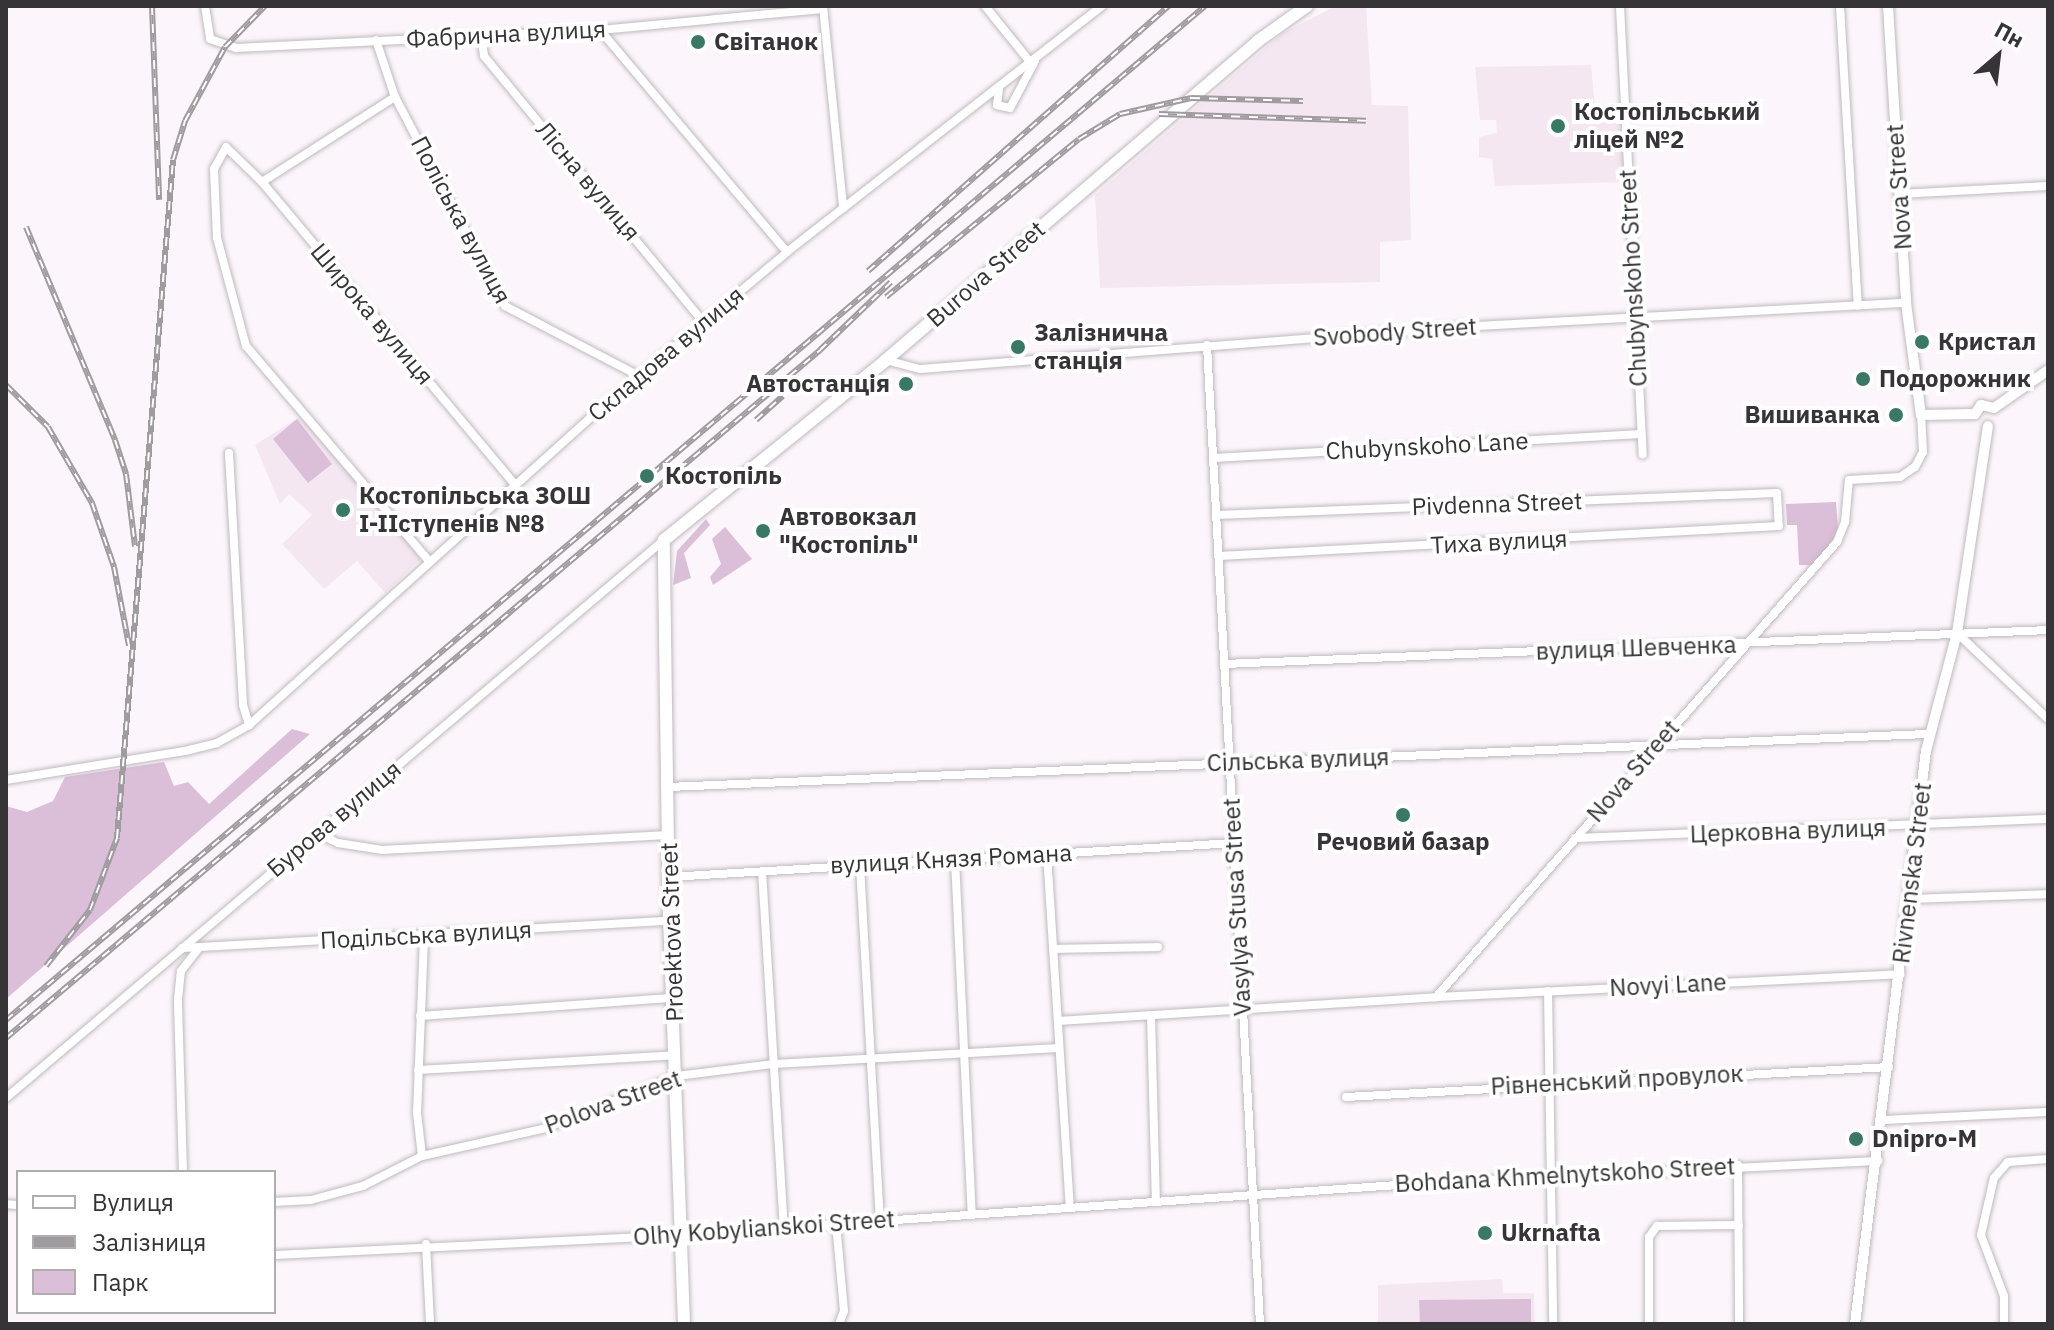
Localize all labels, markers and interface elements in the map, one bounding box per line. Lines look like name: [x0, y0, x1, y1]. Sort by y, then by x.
street label: Фабрична вулиця: [405, 14, 607, 54]
text: Пн: [1990, 15, 2029, 54]
north arrow: [1958, 16, 2038, 96]
place label: Світанок: [714, 28, 818, 56]
marker: Світанок: [689, 33, 707, 51]
place label: Костопільський ліцей №2: [1574, 98, 1760, 154]
street label: Лісна вулиця: [530, 116, 646, 246]
marker: Костопільський ліцей №2: [1549, 117, 1567, 135]
street label: Nova Street: [1880, 123, 1918, 251]
street label: Поліська вулиця: [405, 131, 517, 309]
street label: Chubynskoho Street: [1613, 169, 1653, 387]
street label: Burova Street: [921, 215, 1051, 333]
street label: Широка вулиця: [305, 238, 439, 390]
street label: Складова вулиця: [582, 281, 750, 427]
street label: Svobody Street: [1312, 312, 1478, 352]
place label: Залізнична станція: [1034, 319, 1168, 375]
place label: Кристал: [1938, 328, 2036, 356]
marker: Кристал: [1913, 333, 1931, 351]
marker: Залізнична станція: [1009, 338, 1027, 356]
place label: Подорожник: [1879, 365, 2031, 393]
place label: Автостанція: [746, 370, 890, 398]
marker: Подорожник: [1854, 370, 1872, 388]
marker: Автостанція: [897, 375, 915, 393]
place label: Вишиванка: [1745, 401, 1880, 429]
marker: Вишиванка: [1887, 406, 1905, 424]
street label: Chubynskoho Lane: [1325, 426, 1529, 466]
place label: Костопіль: [665, 462, 782, 490]
marker: Костопіль: [636, 465, 658, 487]
place label: Костопільська ЗОШ І-ІІступенів №8: [359, 482, 591, 538]
street label: Pivdenna Street: [1411, 487, 1583, 521]
marker: Костопільська ЗОШ І-ІІступенів №8: [334, 501, 352, 519]
place label: Автовокзал "Костопіль": [779, 503, 919, 559]
marker: Автовокзал "Костопіль": [754, 522, 772, 540]
street label: Тиха вулиця: [1430, 524, 1568, 560]
street label: вулиця Шевченка: [1535, 630, 1737, 666]
street label: Nova Street: [1581, 714, 1685, 828]
street label: Сільська вулиця: [1206, 742, 1390, 778]
street label: Бурова вулиця: [261, 755, 407, 883]
street label: Rivnenska Street: [1887, 781, 1937, 965]
street label: Vasylya Stusa Street: [1217, 797, 1257, 1017]
marker: Речовий базар: [1394, 806, 1412, 824]
street label: Церковна вулиця: [1689, 813, 1887, 849]
place label: Речовий базар: [1316, 828, 1490, 856]
street label: вулиця Князя Романа: [829, 838, 1073, 880]
street label: Proektova Street: [654, 842, 690, 1022]
street label: Подільська вулиця: [319, 915, 533, 955]
street label: Novyi Lane: [1609, 968, 1727, 1002]
street label: Рівненський провулок: [1490, 1059, 1744, 1101]
street label: Polova Street: [541, 1064, 685, 1140]
place label: Dnipro-M: [1872, 1125, 1977, 1153]
marker: Dnipro-M: [1847, 1130, 1865, 1148]
street label: Bohdana Khmelnytskoho Street: [1394, 1152, 1736, 1198]
legend: [16, 1170, 276, 1314]
text: Вулиця: [92, 1186, 174, 1218]
street label: Olhy Kobylianskoi Street: [632, 1204, 896, 1252]
place label: Ukrnafta: [1501, 1219, 1601, 1247]
marker: Ukrnafta: [1476, 1224, 1494, 1242]
text: Залізниця: [92, 1226, 206, 1258]
text: Парк: [92, 1266, 149, 1298]

